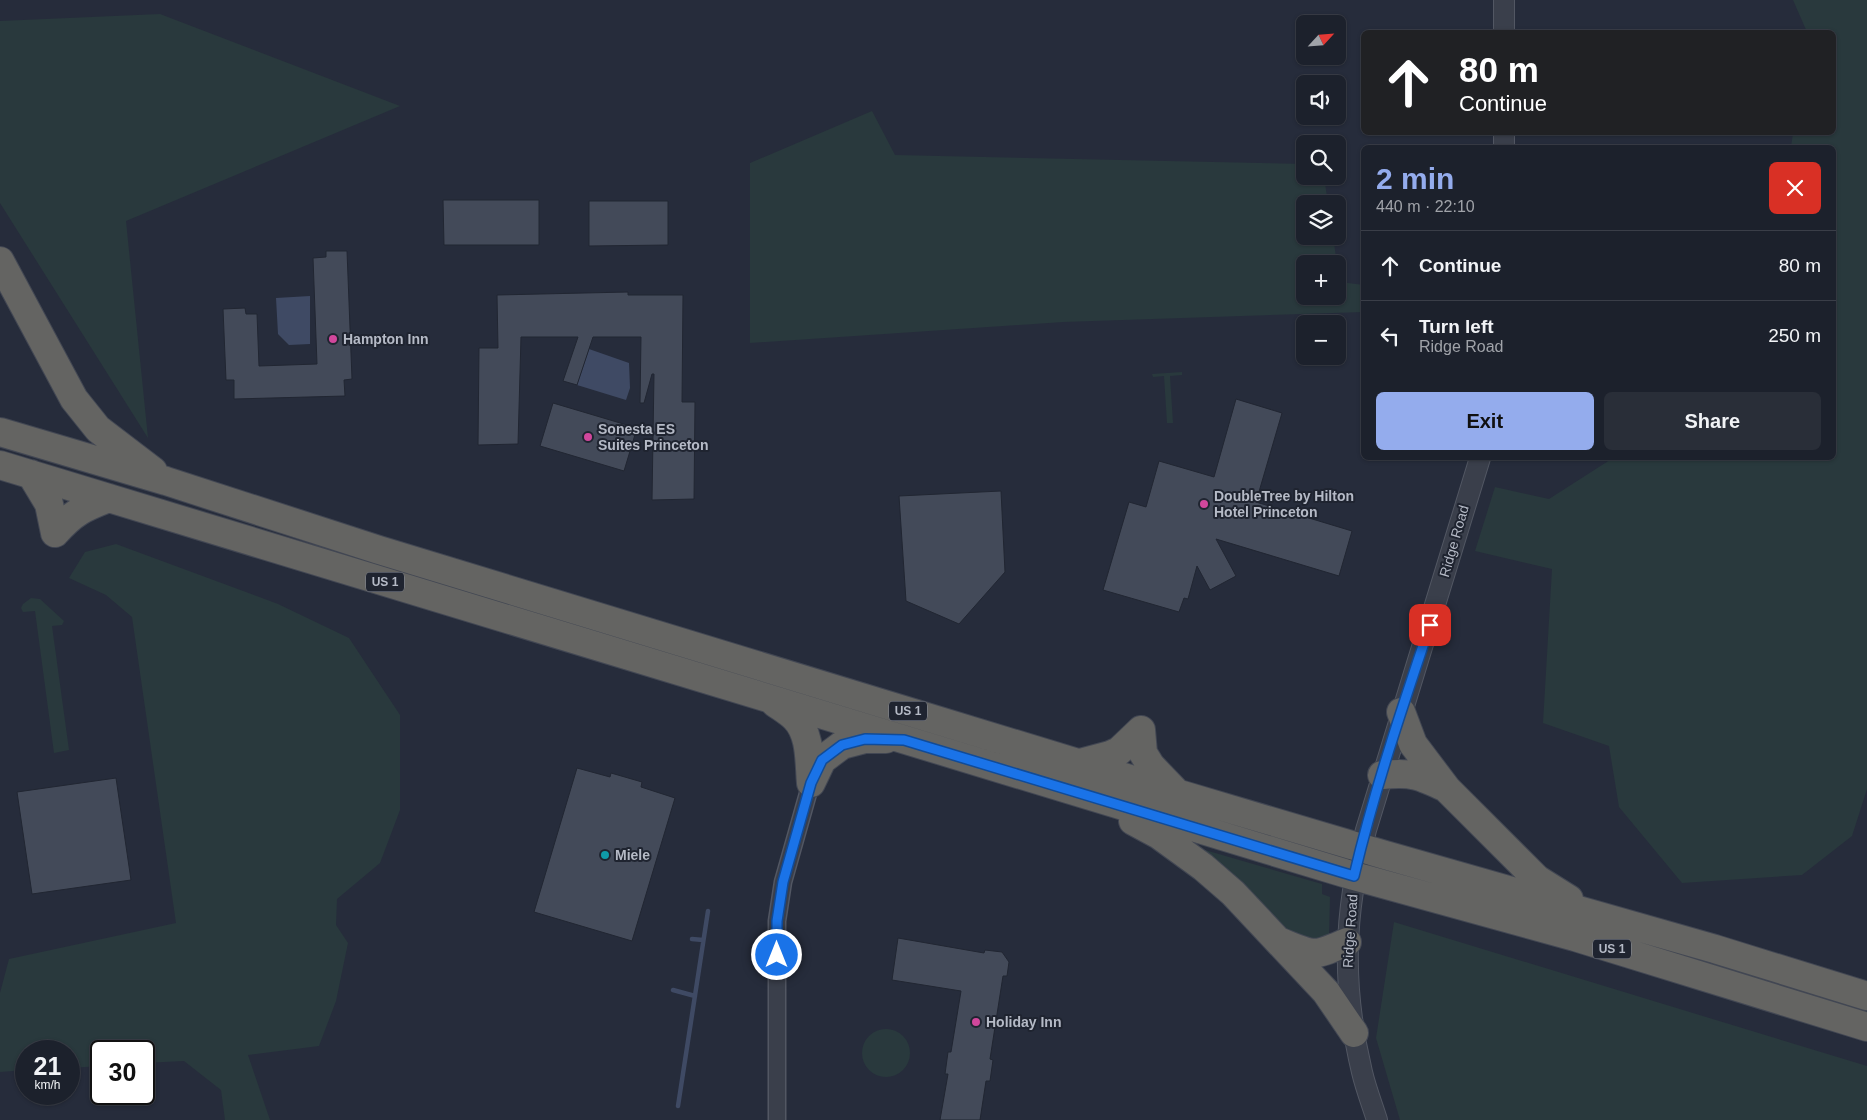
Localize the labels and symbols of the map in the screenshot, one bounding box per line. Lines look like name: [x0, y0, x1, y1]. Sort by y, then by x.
north arrow: [1296, 15, 1346, 65]
place label: Hampton Inn: [343, 331, 429, 347]
marker: Hampton Inn: [327, 333, 339, 345]
place label: Sonesta ES Suites Princeton: [598, 421, 708, 453]
marker: Sonesta ES Suites Princeton: [582, 431, 594, 443]
place label: DoubleTree by Hilton Hotel Princeton: [1214, 488, 1354, 520]
marker: DoubleTree by Hilton Hotel Princeton: [1198, 498, 1210, 510]
street label: Ridge Road: [1436, 503, 1472, 579]
road number: US 1: [366, 572, 404, 592]
pin: [1409, 604, 1451, 646]
road number: US 1: [889, 701, 927, 720]
place label: Miele: [615, 847, 650, 863]
marker: Miele: [599, 849, 611, 861]
street label: Ridge Road: [1339, 894, 1361, 968]
position arrow: [750, 928, 802, 980]
road number: US 1: [1593, 940, 1631, 959]
place label: Holiday Inn: [986, 1014, 1061, 1030]
marker: Holiday Inn: [970, 1016, 982, 1028]
speed limit sign: 30: [90, 1040, 155, 1105]

